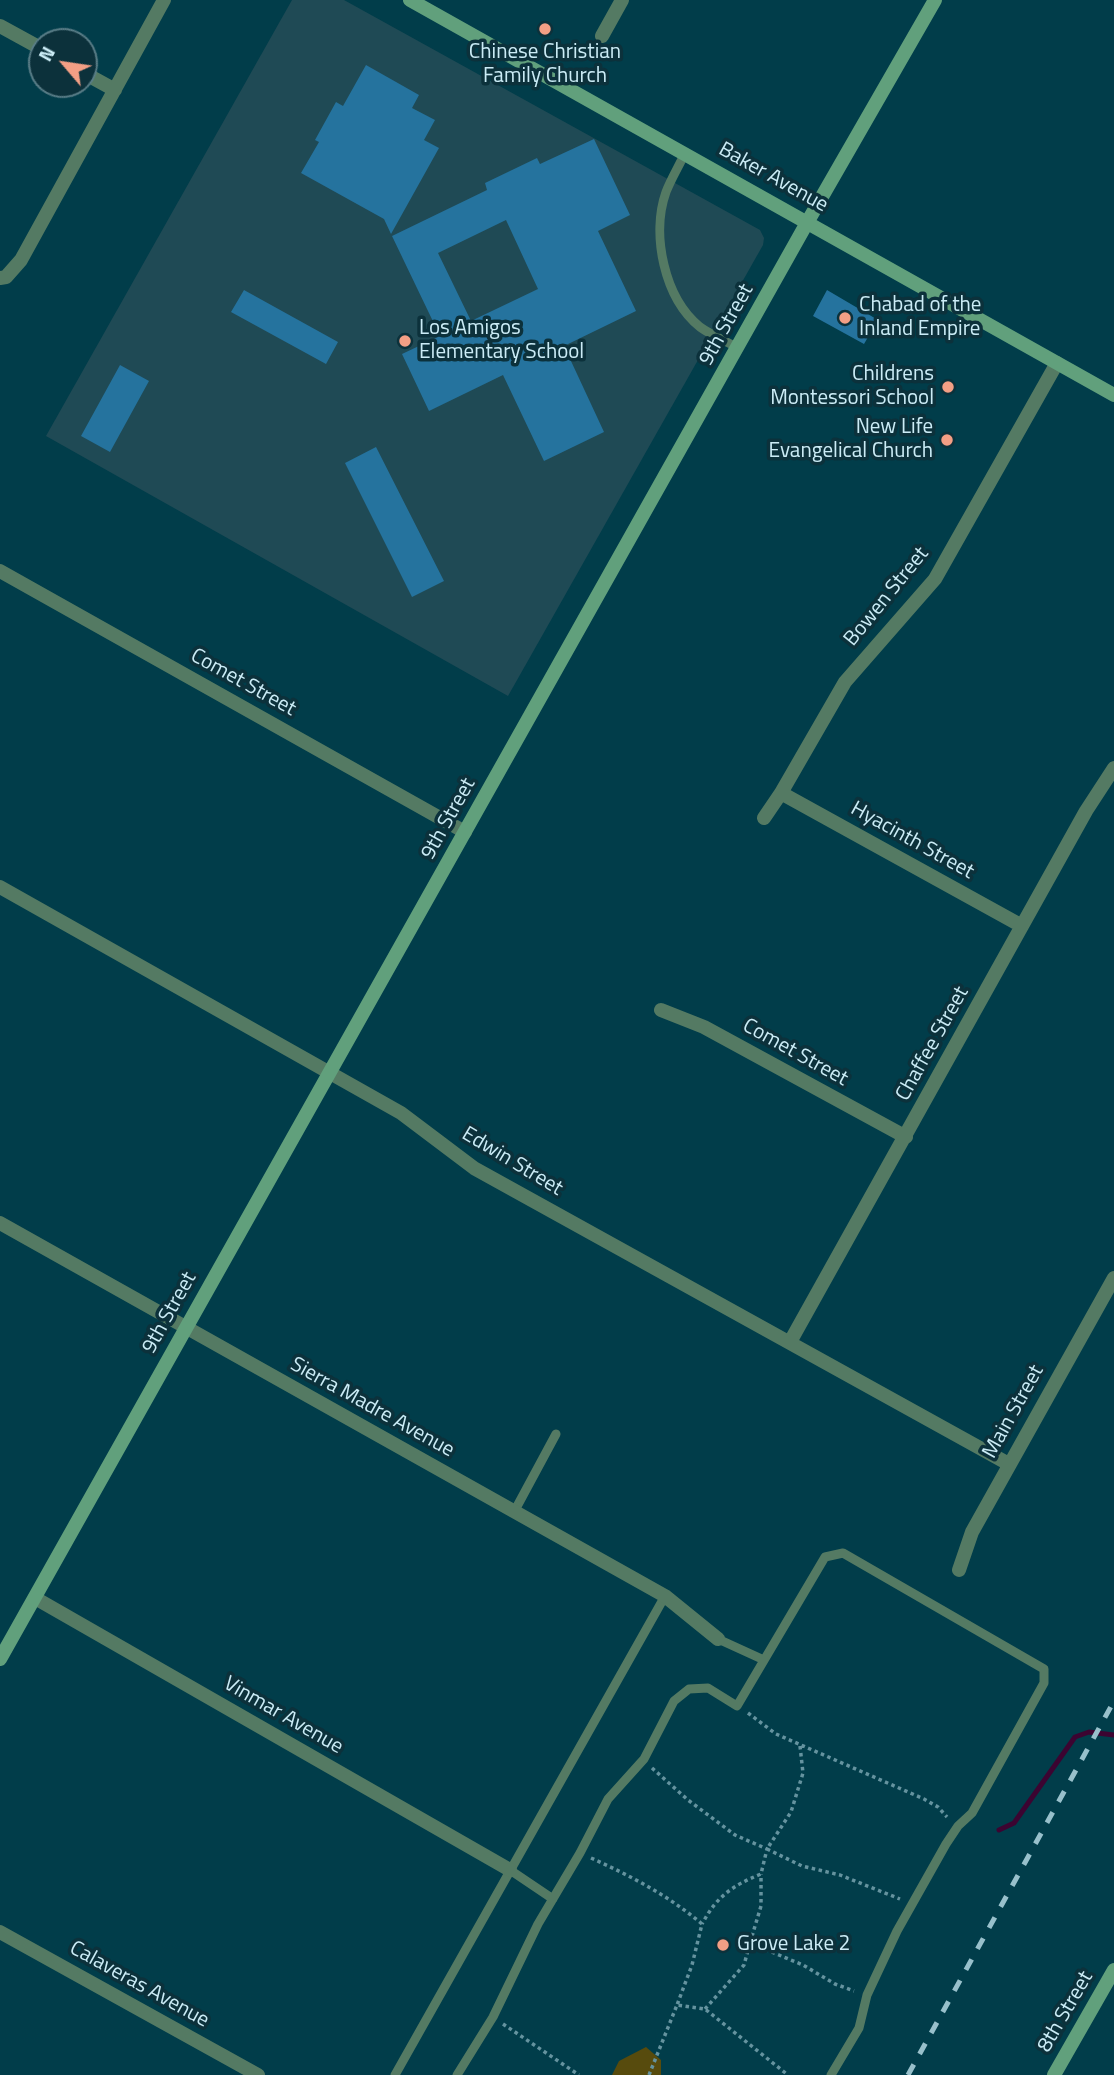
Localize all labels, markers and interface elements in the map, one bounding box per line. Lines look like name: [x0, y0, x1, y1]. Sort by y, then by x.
marker: Chinese Christian Family Church: [537, 21, 553, 37]
north arrow: [28, 28, 98, 98]
place label: Chinese Christian Family Church: [469, 40, 621, 90]
text: N: [30, 41, 62, 66]
street label: Baker Avenue: [714, 138, 832, 218]
street label: 9th Street: [694, 280, 760, 370]
place label: Chabad of the Inland Empire: [859, 293, 981, 343]
marker: Chabad of the Inland Empire: [837, 310, 853, 326]
place label: Los Amigos Elementary School: [419, 316, 584, 366]
marker: Los Amigos Elementary School: [397, 333, 413, 349]
place label: Childrens Montessori School: [770, 362, 934, 412]
marker: Childrens Montessori School: [940, 379, 956, 395]
place label: New Life Evangelical Church: [769, 415, 933, 465]
marker: New Life Evangelical Church: [939, 432, 955, 448]
street label: Bowen Street: [839, 542, 935, 652]
street label: Comet Street: [186, 644, 300, 722]
street label: 9th Street: [416, 774, 482, 864]
street label: Hyacinth Street: [846, 797, 978, 885]
street label: Chaffee Street: [891, 982, 975, 1106]
street label: Comet Street: [738, 1014, 852, 1092]
street label: Edwin Street: [457, 1122, 567, 1202]
street label: 9th Street: [137, 1268, 203, 1358]
street label: Sierra Madre Avenue: [286, 1352, 458, 1464]
street label: Main Street: [978, 1361, 1050, 1463]
street label: Vinmar Avenue: [219, 1672, 347, 1760]
place label: Grove Lake 2: [737, 1932, 850, 1958]
street label: Calaveras Avenue: [65, 1936, 213, 2034]
marker: Grove Lake 2: [715, 1937, 731, 1953]
street label: 8th Street: [1033, 1967, 1099, 2057]

